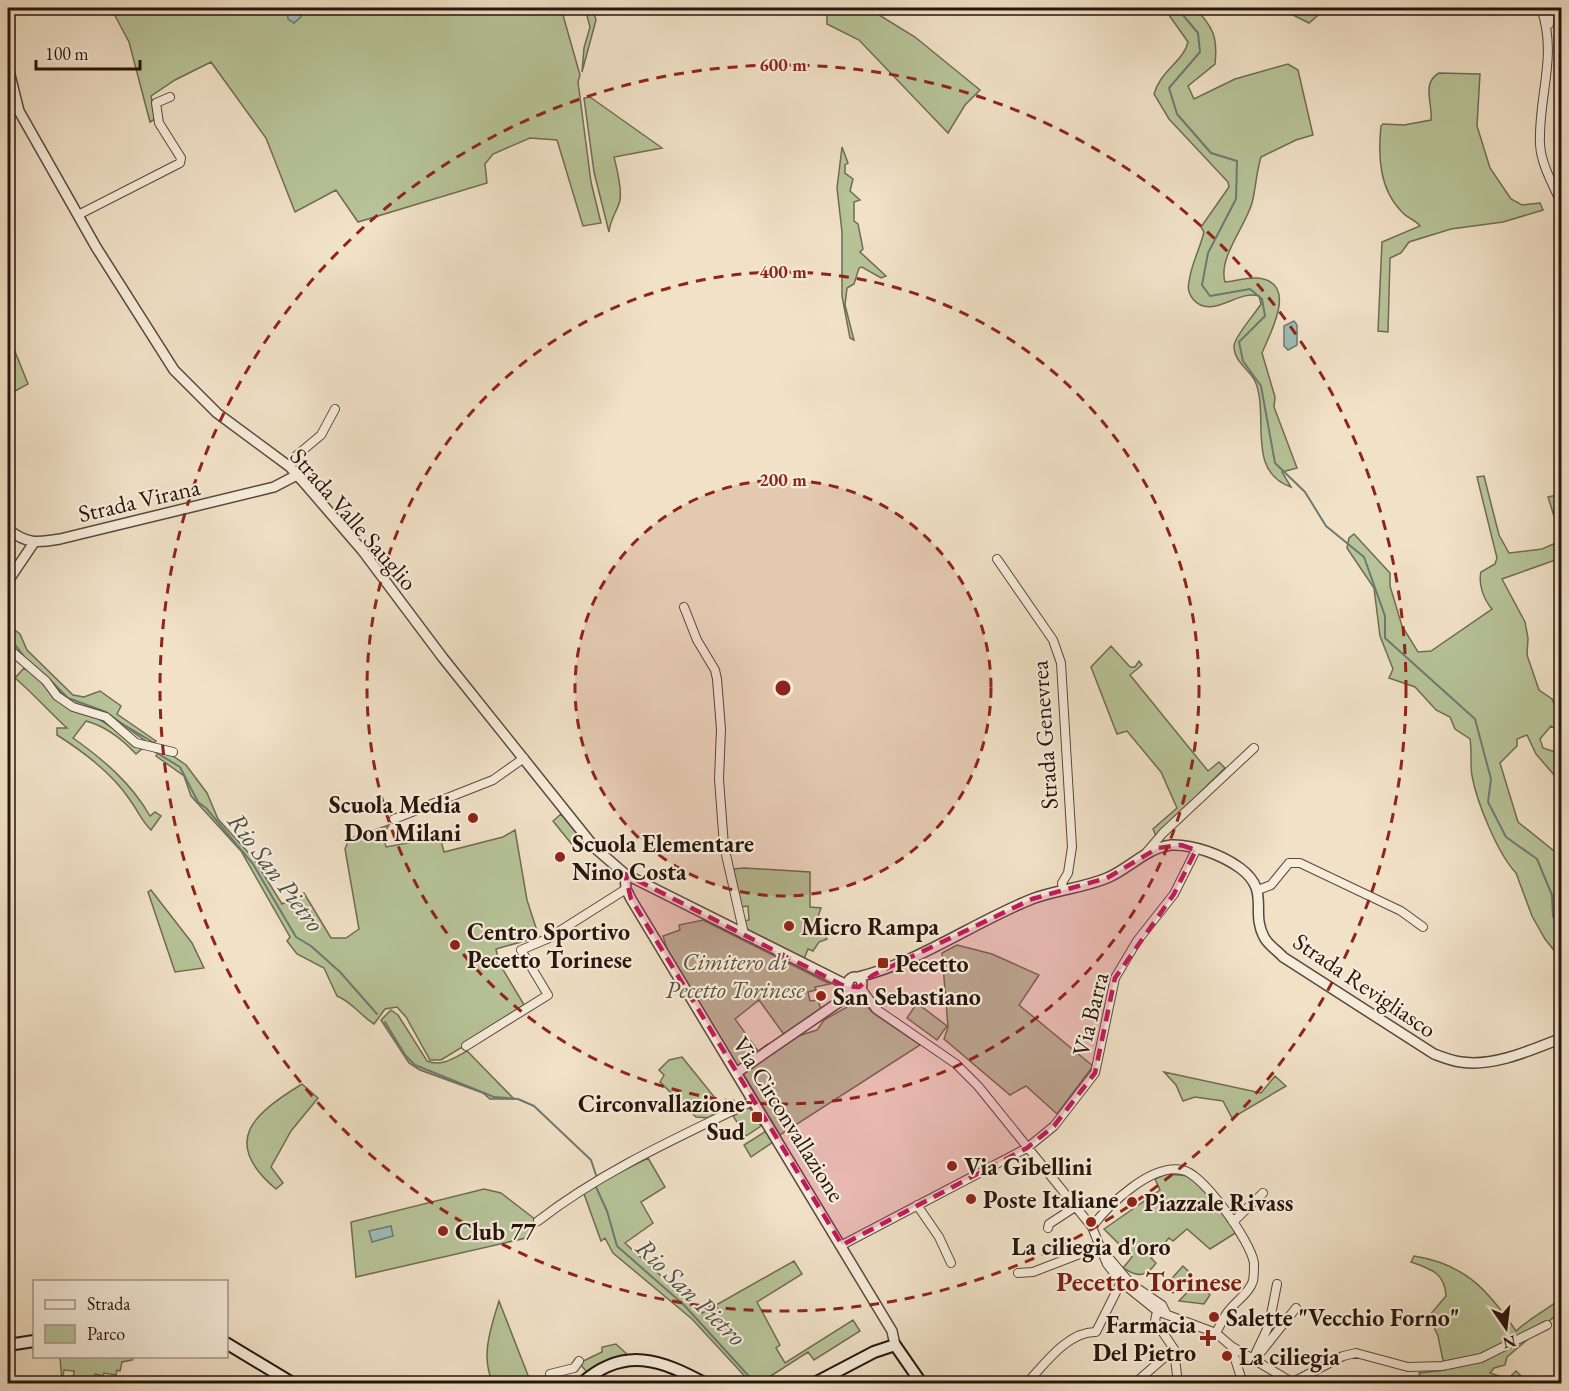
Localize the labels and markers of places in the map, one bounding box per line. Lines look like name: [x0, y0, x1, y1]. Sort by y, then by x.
centre of rings: [773, 678, 793, 698]
place label: Scuola Media Don Milani: [329, 789, 461, 848]
marker: Scuola Media Don Milani: [466, 811, 480, 825]
place label: Scuola Elementare Nino Costa: [572, 828, 754, 887]
marker: Scuola Elementare Nino Costa: [553, 850, 567, 864]
place label: Micro Rampa: [801, 911, 940, 942]
place label: Centro Sportivo Pecetto Torinese: [467, 916, 632, 975]
marker: Micro Rampa: [782, 919, 796, 933]
marker: Centro Sportivo Pecetto Torinese: [448, 938, 462, 952]
place label: Pecetto: [895, 948, 969, 979]
marker: Pecetto: [876, 956, 890, 970]
place label: San Sebastiano: [833, 981, 981, 1012]
marker: San Sebastiano: [814, 989, 828, 1003]
place label: Circonvallazione Sud: [578, 1088, 746, 1147]
marker: Circonvallazione Sud: [750, 1110, 764, 1124]
place label: Via Gibellini: [964, 1151, 1092, 1182]
marker: Via Gibellini: [945, 1159, 959, 1173]
place label: Poste Italiane: [983, 1184, 1119, 1215]
place label: Piazzale Rivass: [1144, 1187, 1293, 1218]
marker: Poste Italiane: [964, 1192, 978, 1206]
marker: Piazzale Rivass: [1125, 1195, 1139, 1209]
marker: La ciliegia d'oro: [1084, 1215, 1098, 1229]
place label: Club 77: [455, 1216, 536, 1247]
marker: Club 77: [436, 1224, 450, 1238]
place label: La ciliegia d'oro: [1011, 1231, 1171, 1263]
place label: Salette "Vecchio Forno": [1226, 1302, 1460, 1333]
place label: Farmacia Del Pietro: [1093, 1309, 1196, 1368]
marker: Salette "Vecchio Forno": [1207, 1310, 1221, 1324]
marker: Farmacia Del Pietro: [1201, 1331, 1215, 1345]
place label: La ciliegia: [1239, 1341, 1340, 1373]
marker: La ciliegia: [1220, 1349, 1234, 1363]

